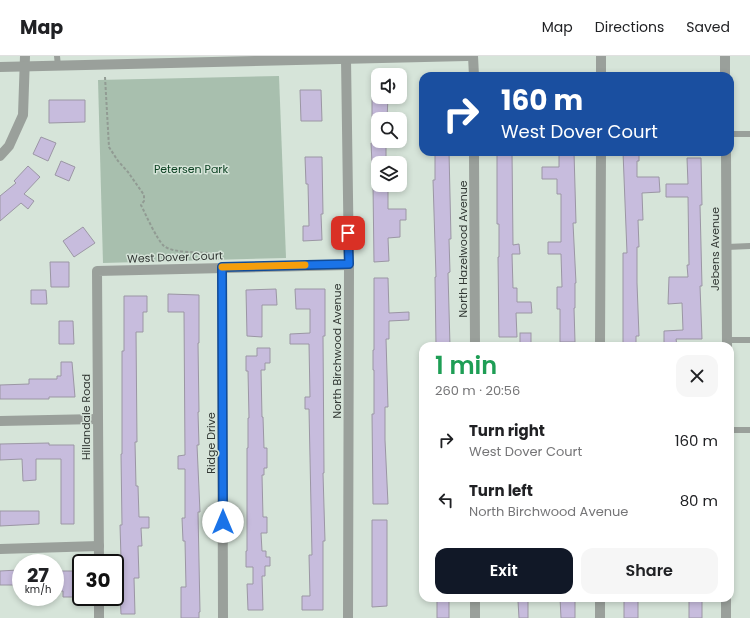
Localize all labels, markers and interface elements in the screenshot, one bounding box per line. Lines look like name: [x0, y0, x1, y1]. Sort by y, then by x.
text: Map: [20, 14, 63, 41]
text: Map: [542, 17, 573, 37]
text: Directions: [595, 17, 664, 37]
text: Saved: [686, 17, 730, 37]
map controls: [371, 68, 407, 192]
button: sound: [371, 68, 407, 104]
text: 160 m: [501, 81, 583, 120]
icon: right: [435, 88, 487, 140]
button: search: [371, 112, 407, 148]
text: West Dover Court: [501, 119, 658, 144]
button: layers: [371, 156, 407, 192]
park label: Petersen Park: [154, 161, 228, 177]
street label: North Hazelwood Avenue: [455, 180, 471, 318]
street label: Jebens Avenue: [707, 207, 723, 291]
pin: [331, 216, 365, 250]
icon: arrive: [337, 222, 359, 244]
street label: West Dover Court: [127, 247, 223, 267]
street label: North Birchwood Avenue: [329, 283, 345, 418]
text: 1 min: [435, 349, 497, 382]
button: close: [676, 355, 718, 397]
street label: Hillandale Road: [78, 374, 94, 460]
text: 260 m · 20:56: [435, 381, 520, 400]
street label: Ridge Drive: [203, 412, 219, 474]
text: Turn right: [469, 420, 545, 441]
icon: right: [435, 429, 457, 451]
text: 160 m: [675, 430, 718, 451]
text: West Dover Court: [469, 442, 582, 461]
text: Turn left: [469, 480, 533, 501]
icon: left: [435, 489, 457, 511]
text: 80 m: [680, 490, 718, 511]
position arrow: [202, 501, 244, 543]
text: North Birchwood Avenue: [469, 502, 628, 521]
button: Exit: [435, 548, 573, 594]
button: Share: [581, 548, 718, 594]
speed limit sign: 30: [72, 554, 124, 606]
text: 27: [27, 561, 49, 589]
text: km/h: [25, 582, 51, 597]

